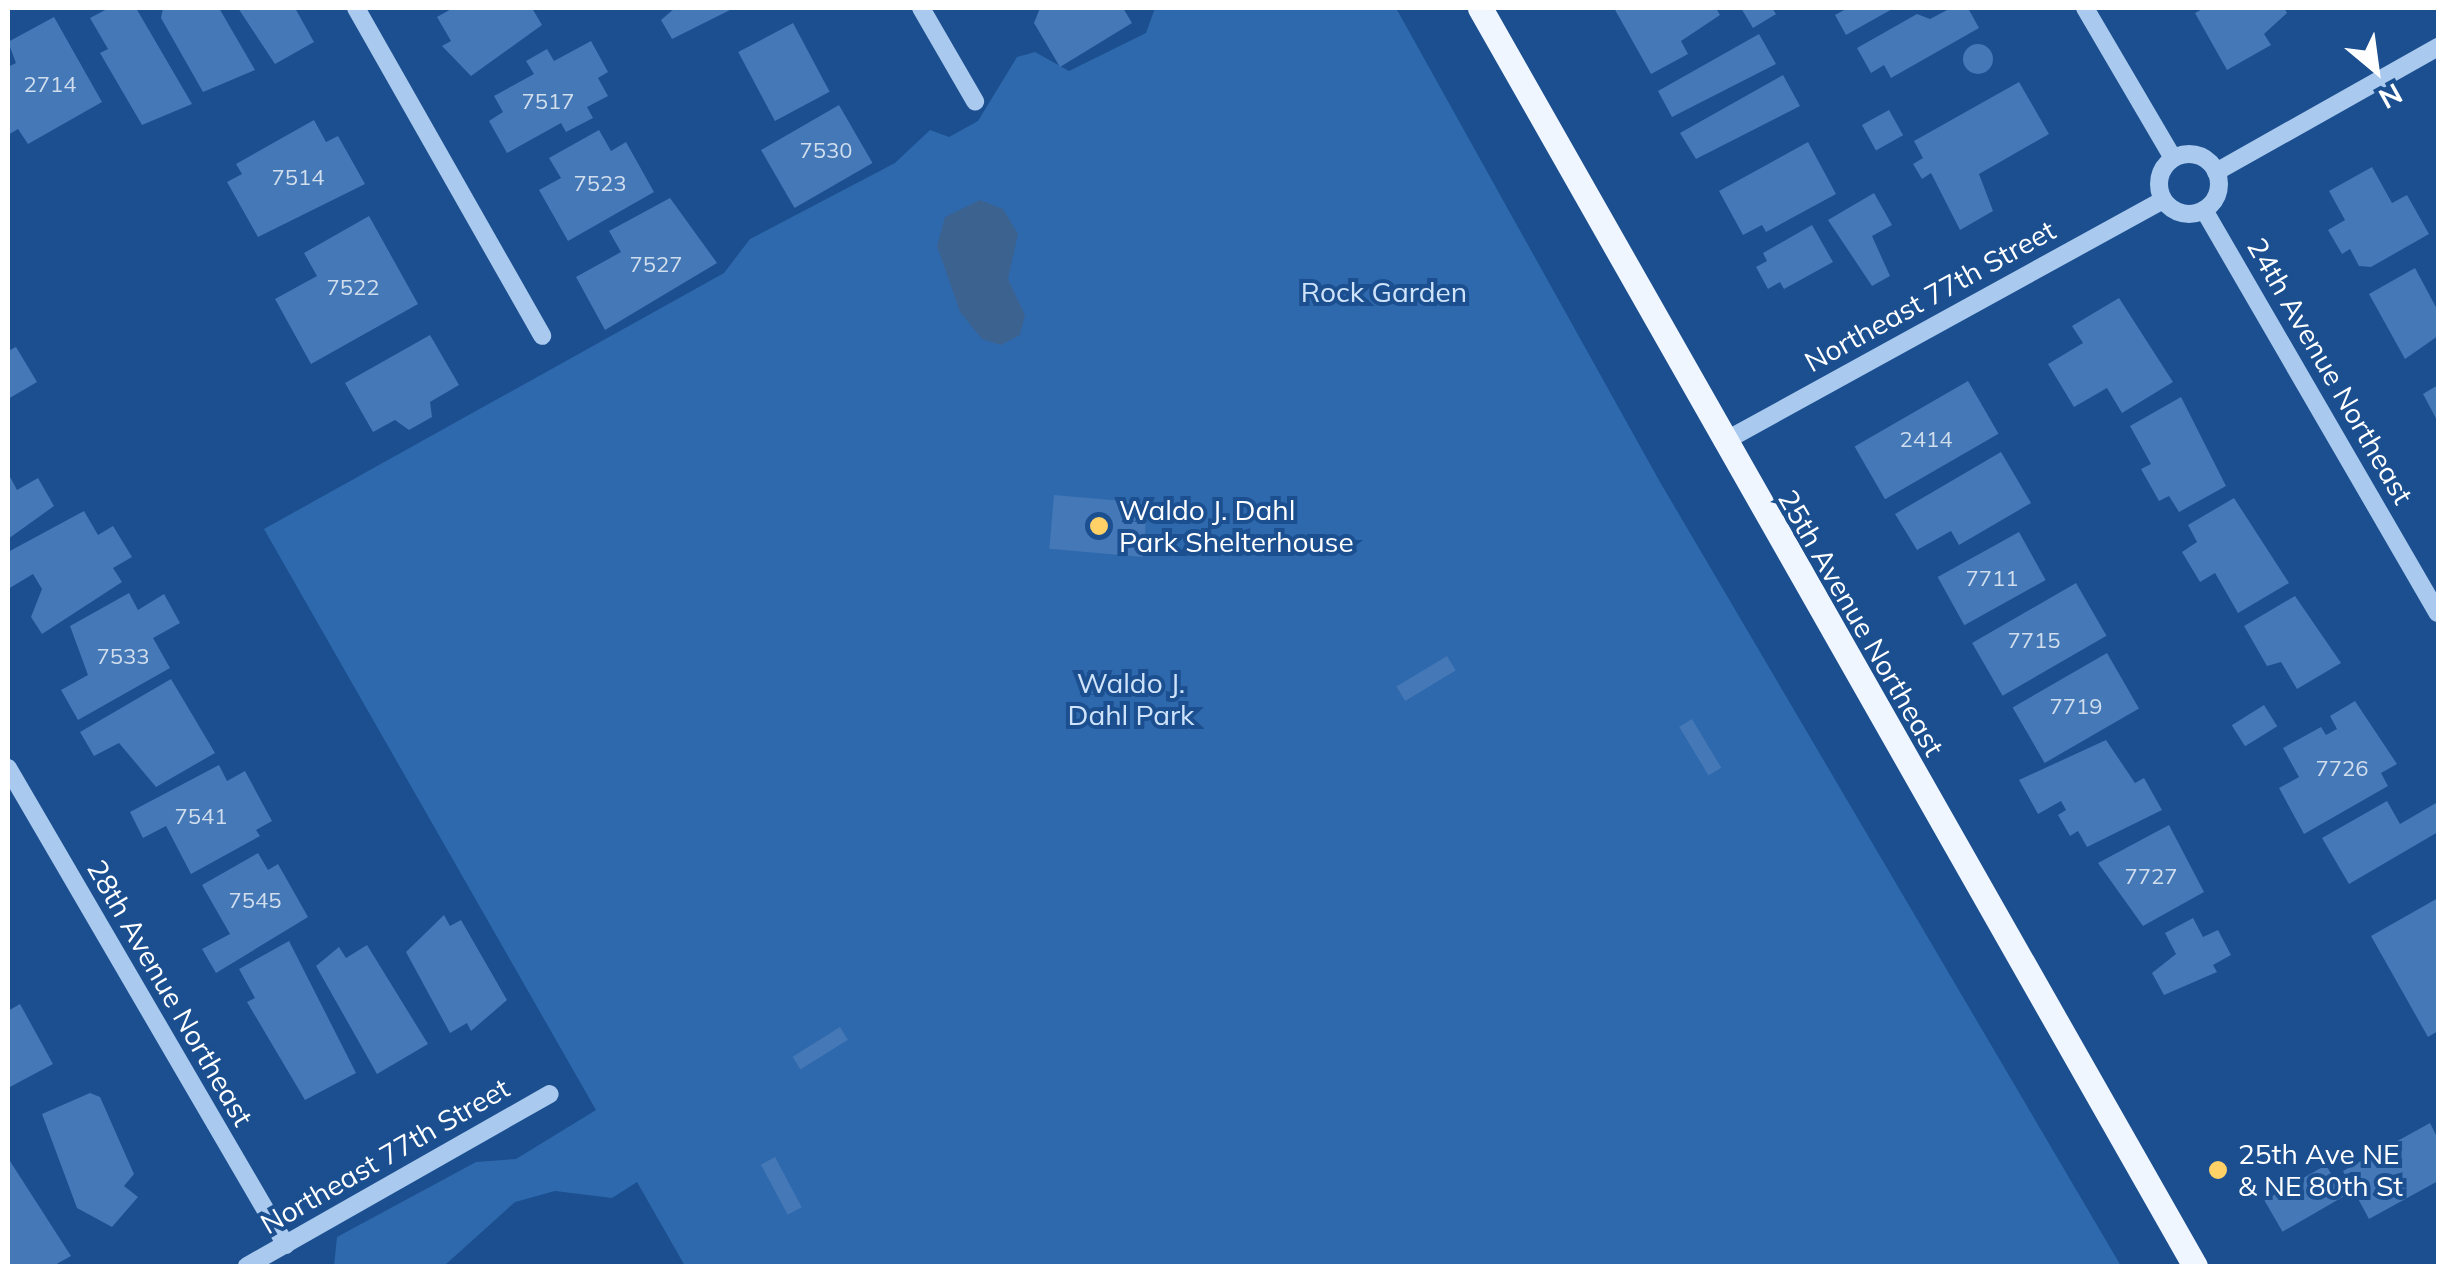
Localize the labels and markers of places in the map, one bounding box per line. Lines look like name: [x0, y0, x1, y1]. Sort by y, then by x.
place label: Waldo J. Dahl Park Shelterhouse: [1119, 493, 1354, 559]
marker: Waldo J. Dahl Park Shelterhouse: [1088, 515, 1110, 537]
place label: 25th Ave NE & NE 80th St: [2238, 1137, 2403, 1203]
marker: 25th Ave NE & NE 80th St: [2207, 1159, 2229, 1181]

